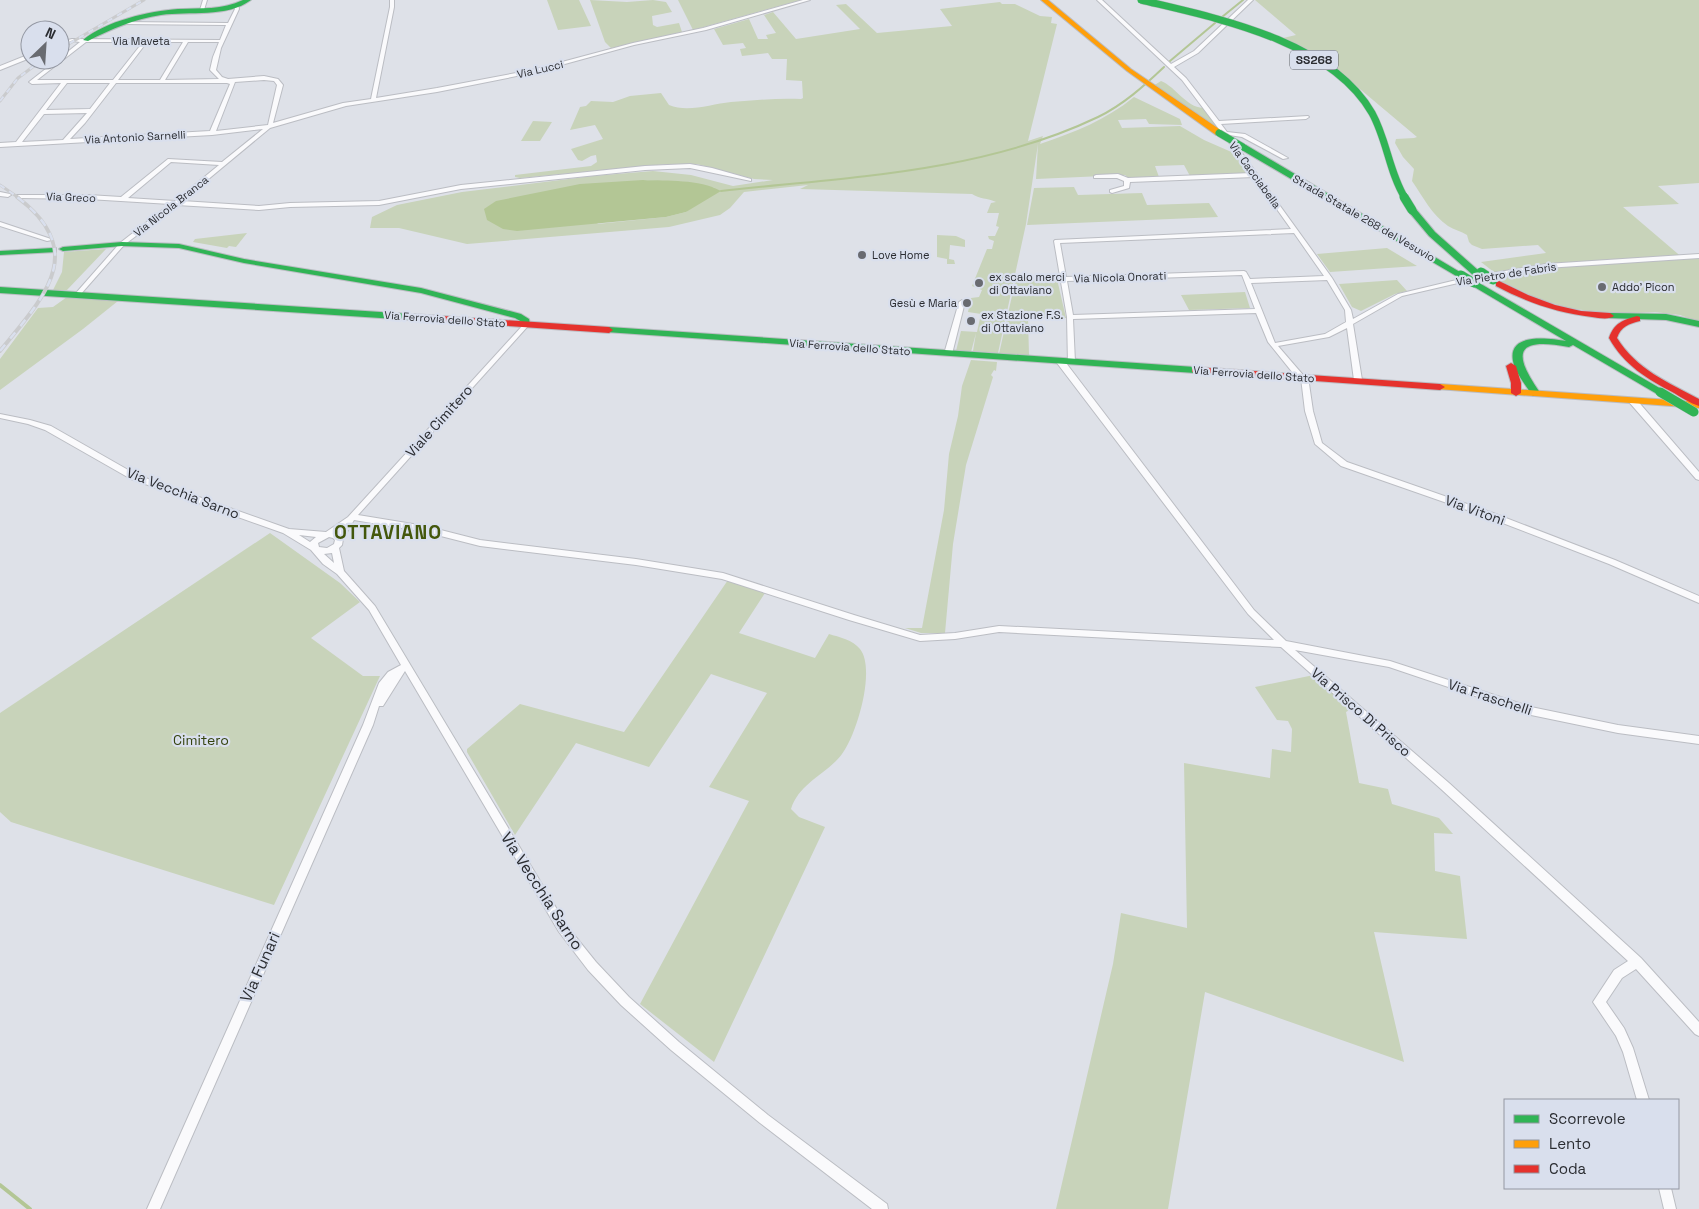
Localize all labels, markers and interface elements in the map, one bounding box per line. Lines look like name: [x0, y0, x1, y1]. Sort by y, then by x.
north arrow: [20, 20, 70, 70]
text: N: [42, 23, 59, 43]
street label: Via Maveta: [112, 34, 170, 48]
road number: SS268: [1290, 50, 1338, 70]
street label: Via Lucci: [515, 57, 565, 81]
street label: Via Antonio Sarnelli: [84, 127, 186, 147]
street label: Via Cacciabella: [1226, 139, 1284, 212]
street label: Strada Statale 268 del Vesuvio: [1290, 171, 1438, 265]
street label: Via Nicola Branca: [131, 172, 212, 240]
street label: Via Greco: [46, 189, 96, 205]
place label: Love Home: [872, 248, 930, 262]
marker: Love Home: [856, 249, 868, 261]
street label: Via Pietro de Fabris: [1455, 259, 1557, 289]
street label: Via Nicola Onorati: [1074, 268, 1167, 286]
place label: ex scalo merci di Ottaviano: [989, 270, 1065, 297]
marker: ex scalo merci di Ottaviano: [973, 277, 985, 289]
place label: Addo' Picon: [1612, 280, 1675, 294]
marker: Addo' Picon: [1596, 281, 1608, 293]
place label: Gesù e Maria: [890, 296, 958, 310]
marker: Gesù e Maria: [961, 297, 973, 309]
street label: Via Ferrovia dello Stato: [384, 308, 506, 330]
place label: ex Stazione F.S. di Ottaviano: [981, 308, 1064, 335]
marker: ex Stazione F.S. di Ottaviano: [965, 315, 977, 327]
street label: Via Ferrovia dello Stato: [789, 336, 911, 358]
street label: Via Ferrovia dello Stato: [1193, 363, 1315, 385]
street label: Viale Cimitero: [402, 381, 476, 461]
street label: Via Vecchia Sarno: [124, 463, 242, 523]
street label: Via Vitoni: [1443, 491, 1507, 529]
district label: OTTAVIANO: [334, 520, 442, 545]
street label: Via Prisco Di Prisco: [1307, 664, 1415, 760]
street label: Via Fraschelli: [1446, 675, 1534, 719]
park label: Cimitero: [173, 731, 229, 749]
street label: Via Vecchia Sarno: [496, 828, 588, 954]
street label: Via Funari: [235, 929, 285, 1005]
legend: [1504, 1099, 1679, 1189]
text: Scorrevole: [1549, 1109, 1626, 1128]
text: Lento: [1549, 1134, 1591, 1153]
text: Coda: [1549, 1159, 1587, 1178]

